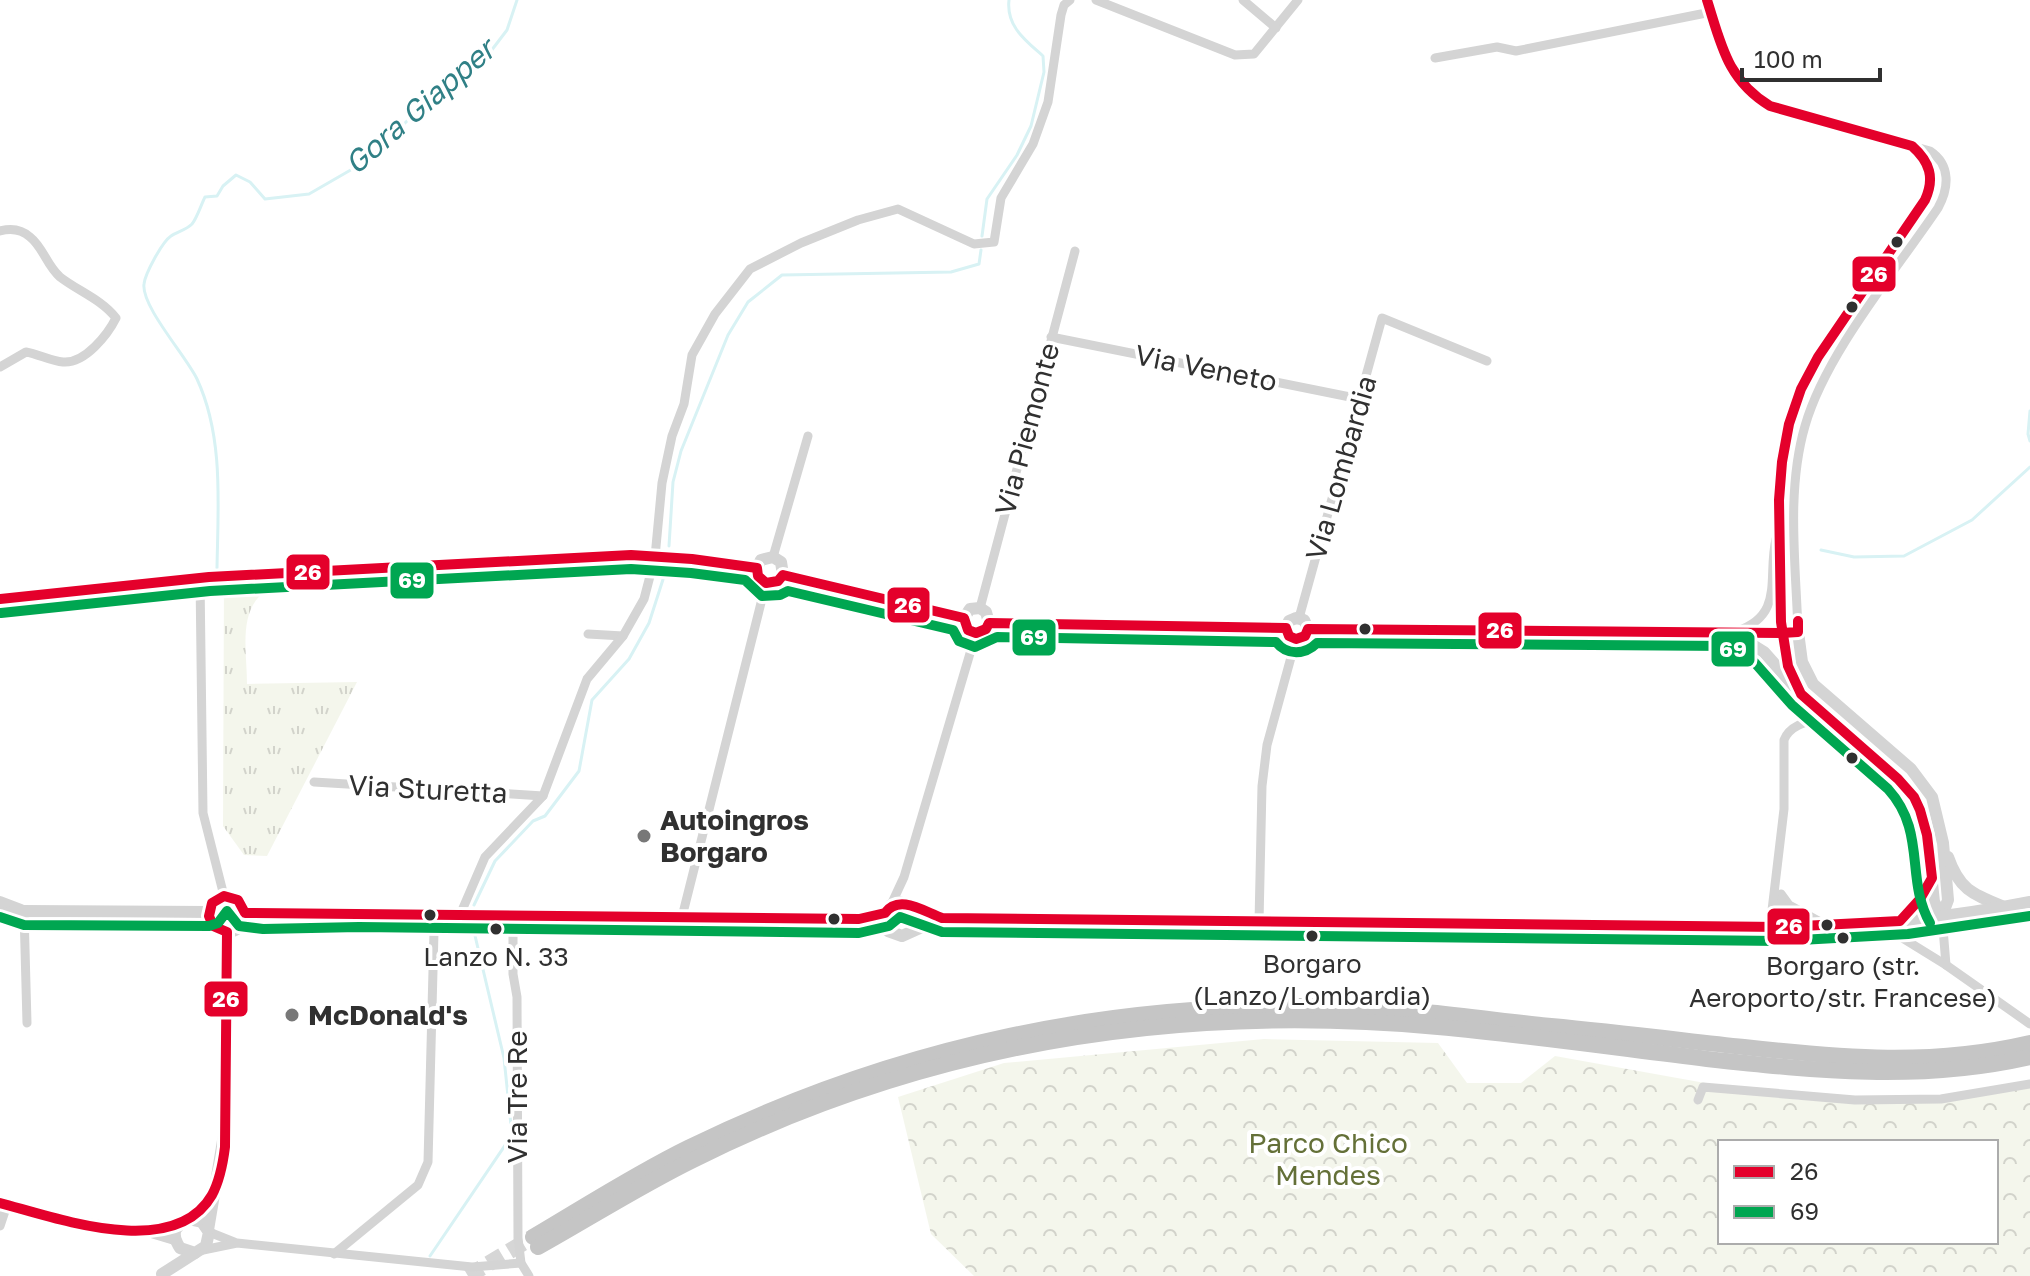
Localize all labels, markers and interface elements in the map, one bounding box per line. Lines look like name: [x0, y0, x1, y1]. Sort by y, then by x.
water label: Gora Giapper: [337, 28, 505, 181]
scale bar: [1742, 32, 1880, 82]
text: 100 m: [1754, 44, 1823, 73]
unlabelled marker: [1889, 234, 1905, 250]
line badge: 26: [1851, 255, 1897, 293]
text: 26: [1860, 260, 1888, 287]
unlabelled marker: [1844, 299, 1860, 315]
street label: Via Veneto: [1132, 338, 1280, 397]
street label: Via Piemonte: [988, 339, 1065, 519]
street label: Via Lombardia: [1298, 372, 1383, 564]
line badge: 26: [285, 553, 331, 591]
text: 26: [294, 558, 322, 585]
line badge: 69: [389, 561, 435, 600]
text: 69: [398, 566, 426, 593]
line badge: 26: [886, 586, 931, 624]
text: 26: [894, 591, 922, 618]
line badge: 26: [1477, 611, 1523, 650]
text: 26: [1486, 616, 1514, 643]
line badge: 69: [1011, 618, 1057, 657]
unlabelled marker: [1357, 621, 1373, 637]
text: 69: [1020, 623, 1048, 650]
line badge: 69: [1710, 630, 1756, 668]
text: 69: [1719, 635, 1747, 662]
unlabelled marker: [1844, 750, 1860, 766]
street label: Via Sturetta: [348, 768, 508, 809]
place label: Autoingros Borgaro: [660, 803, 809, 868]
marker: Autoingros Borgaro: [635, 827, 653, 845]
unlabelled marker: [422, 907, 438, 923]
line badge: 26: [1766, 907, 1811, 946]
unlabelled marker: [826, 911, 842, 927]
text: 26: [1775, 912, 1803, 939]
unlabelled marker: [1819, 917, 1835, 933]
marker: Lanzo N. 33: [488, 921, 504, 937]
marker: Borgaro (Lanzo/Lombardia): [1304, 928, 1320, 944]
marker: Borgaro (str. Aeroporto/str. Francese): [1835, 930, 1851, 946]
place label: Lanzo N. 33: [423, 941, 569, 972]
place label: Borgaro (Lanzo/Lombardia): [1193, 948, 1431, 1011]
place label: Borgaro (str. Aeroporto/str. Francese): [1689, 950, 1997, 1013]
line badge: 26: [203, 980, 249, 1018]
text: 26: [212, 985, 240, 1012]
place label: McDonald's: [308, 998, 468, 1031]
marker: McDonald's: [283, 1006, 301, 1024]
street label: Via Tre Re: [500, 1031, 533, 1163]
park label: Parco Chico Mendes: [1248, 1126, 1408, 1191]
legend: [1718, 1140, 1998, 1244]
text: 26: [1790, 1156, 1818, 1185]
text: 69: [1790, 1196, 1819, 1225]

